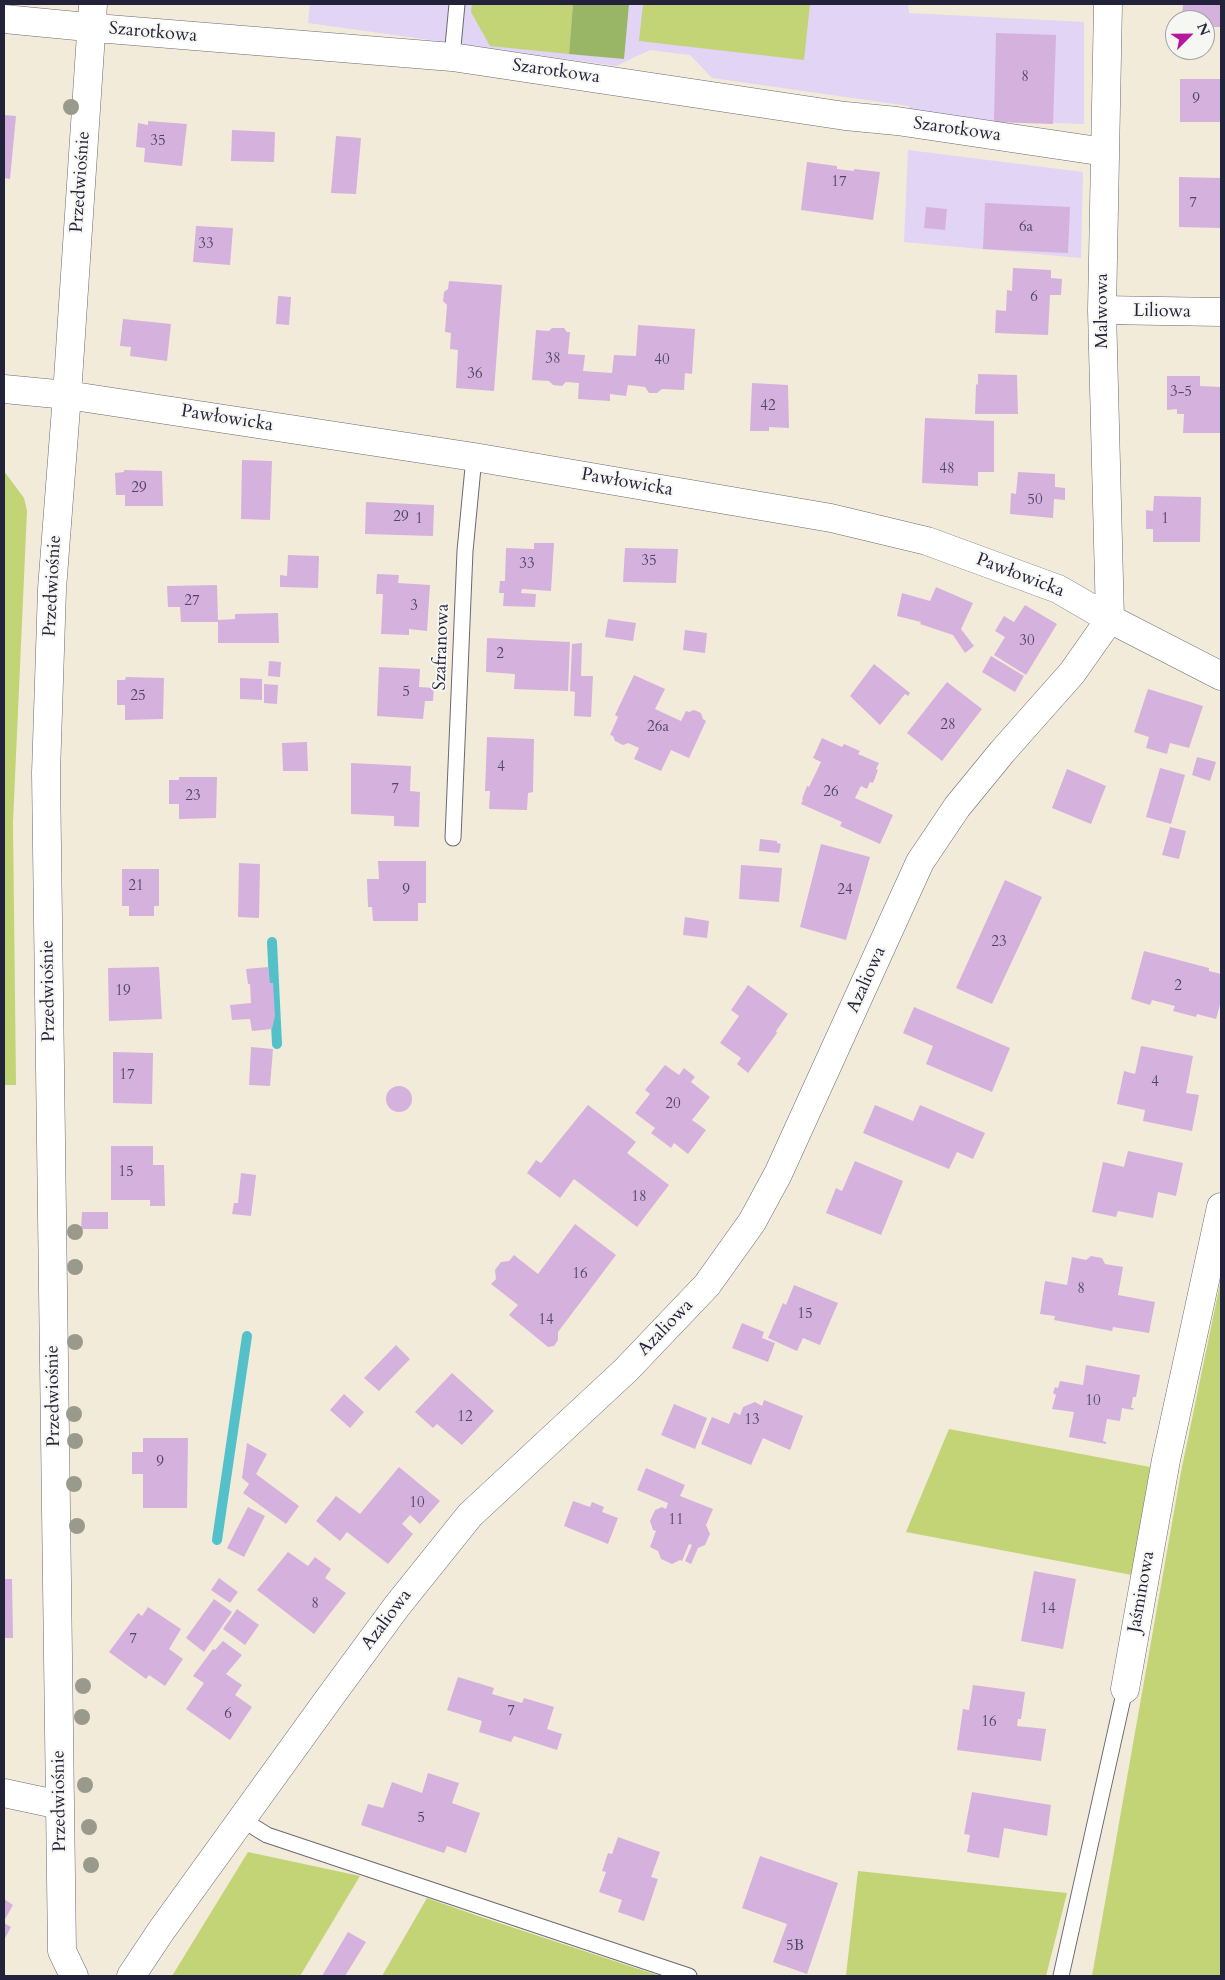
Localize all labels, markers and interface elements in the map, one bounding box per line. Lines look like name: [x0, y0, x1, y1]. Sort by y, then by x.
north arrow: [1165, 10, 1215, 60]
street label: Szarotkowa: [108, 18, 198, 48]
text: N: [1192, 20, 1214, 39]
street label: Szarotkowa: [511, 55, 601, 89]
house number: 8: [1021, 69, 1029, 87]
house number: 9: [1192, 91, 1200, 109]
street label: Szarotkowa: [912, 113, 1002, 147]
street label: Przedwiośnie: [67, 131, 95, 233]
house number: 35: [150, 133, 166, 151]
house number: 17: [831, 174, 847, 192]
house number: 7: [1189, 195, 1197, 213]
house number: 6a: [1019, 219, 1033, 237]
house number: 33: [198, 236, 214, 254]
street label: Malwowa: [1092, 273, 1114, 349]
house number: 6: [1030, 289, 1038, 307]
street label: Liliowa: [1133, 301, 1191, 323]
house number: 38: [545, 351, 561, 369]
house number: 40: [654, 352, 670, 370]
house number: 36: [467, 366, 483, 384]
house number: 3-5: [1170, 384, 1192, 402]
house number: 42: [760, 398, 776, 416]
street label: Pawłowicka: [180, 401, 274, 437]
house number: 48: [939, 461, 955, 479]
street label: Pawłowicka: [579, 464, 675, 502]
house number: 29: [131, 480, 147, 498]
house number: 50: [1027, 492, 1043, 510]
house number: 29: [393, 509, 409, 527]
house number: 1: [415, 511, 423, 529]
house number: 1: [1161, 511, 1169, 529]
street label: Przedwiośnie: [40, 535, 66, 637]
street label: Pawłowicka: [973, 549, 1067, 603]
house number: 35: [641, 553, 657, 571]
house number: 33: [519, 556, 535, 574]
house number: 27: [184, 593, 200, 611]
house number: 3: [410, 598, 418, 616]
street label: Szafranowa: [430, 603, 454, 691]
house number: 30: [1019, 633, 1035, 651]
house number: 2: [496, 646, 504, 664]
house number: 5: [402, 684, 410, 702]
house number: 25: [130, 688, 146, 706]
house number: 28: [940, 717, 956, 735]
house number: 26a: [647, 719, 669, 737]
house number: 4: [497, 759, 505, 777]
house number: 7: [391, 781, 399, 799]
house number: 26: [823, 784, 839, 802]
house number: 23: [185, 788, 201, 806]
house number: 21: [128, 878, 144, 896]
house number: 9: [402, 882, 410, 900]
house number: 24: [837, 882, 853, 900]
house number: 23: [991, 934, 1007, 952]
street label: Przedwiośnie: [37, 940, 61, 1042]
street label: Azaliowa: [843, 944, 891, 1016]
house number: 2: [1174, 978, 1182, 996]
house number: 19: [115, 983, 131, 1001]
house number: 17: [119, 1067, 135, 1085]
house number: 4: [1151, 1074, 1159, 1092]
house number: 20: [665, 1096, 681, 1114]
house number: 15: [118, 1164, 134, 1182]
house number: 18: [631, 1189, 647, 1207]
house number: 16: [572, 1266, 588, 1284]
house number: 8: [1077, 1281, 1085, 1299]
street label: Azaliowa: [634, 1295, 698, 1361]
house number: 15: [797, 1306, 813, 1324]
house number: 14: [538, 1312, 554, 1330]
street label: Przedwiośnie: [42, 1345, 66, 1447]
house number: 10: [1085, 1393, 1101, 1411]
house number: 12: [457, 1409, 473, 1427]
house number: 13: [744, 1412, 760, 1430]
house number: 9: [156, 1454, 164, 1472]
house number: 10: [409, 1495, 425, 1513]
house number: 11: [668, 1512, 684, 1530]
street label: Jaśminowa: [1124, 1550, 1160, 1634]
street label: Azaliowa: [357, 1585, 417, 1655]
house number: 8: [311, 1596, 319, 1614]
house number: 14: [1040, 1601, 1056, 1619]
house number: 7: [129, 1631, 137, 1649]
house number: 7: [507, 1703, 515, 1721]
house number: 6: [224, 1706, 232, 1724]
house number: 16: [981, 1714, 997, 1732]
street label: Przedwiośnie: [48, 1750, 72, 1852]
house number: 5: [417, 1810, 425, 1828]
house number: 5B: [786, 1938, 804, 1956]

